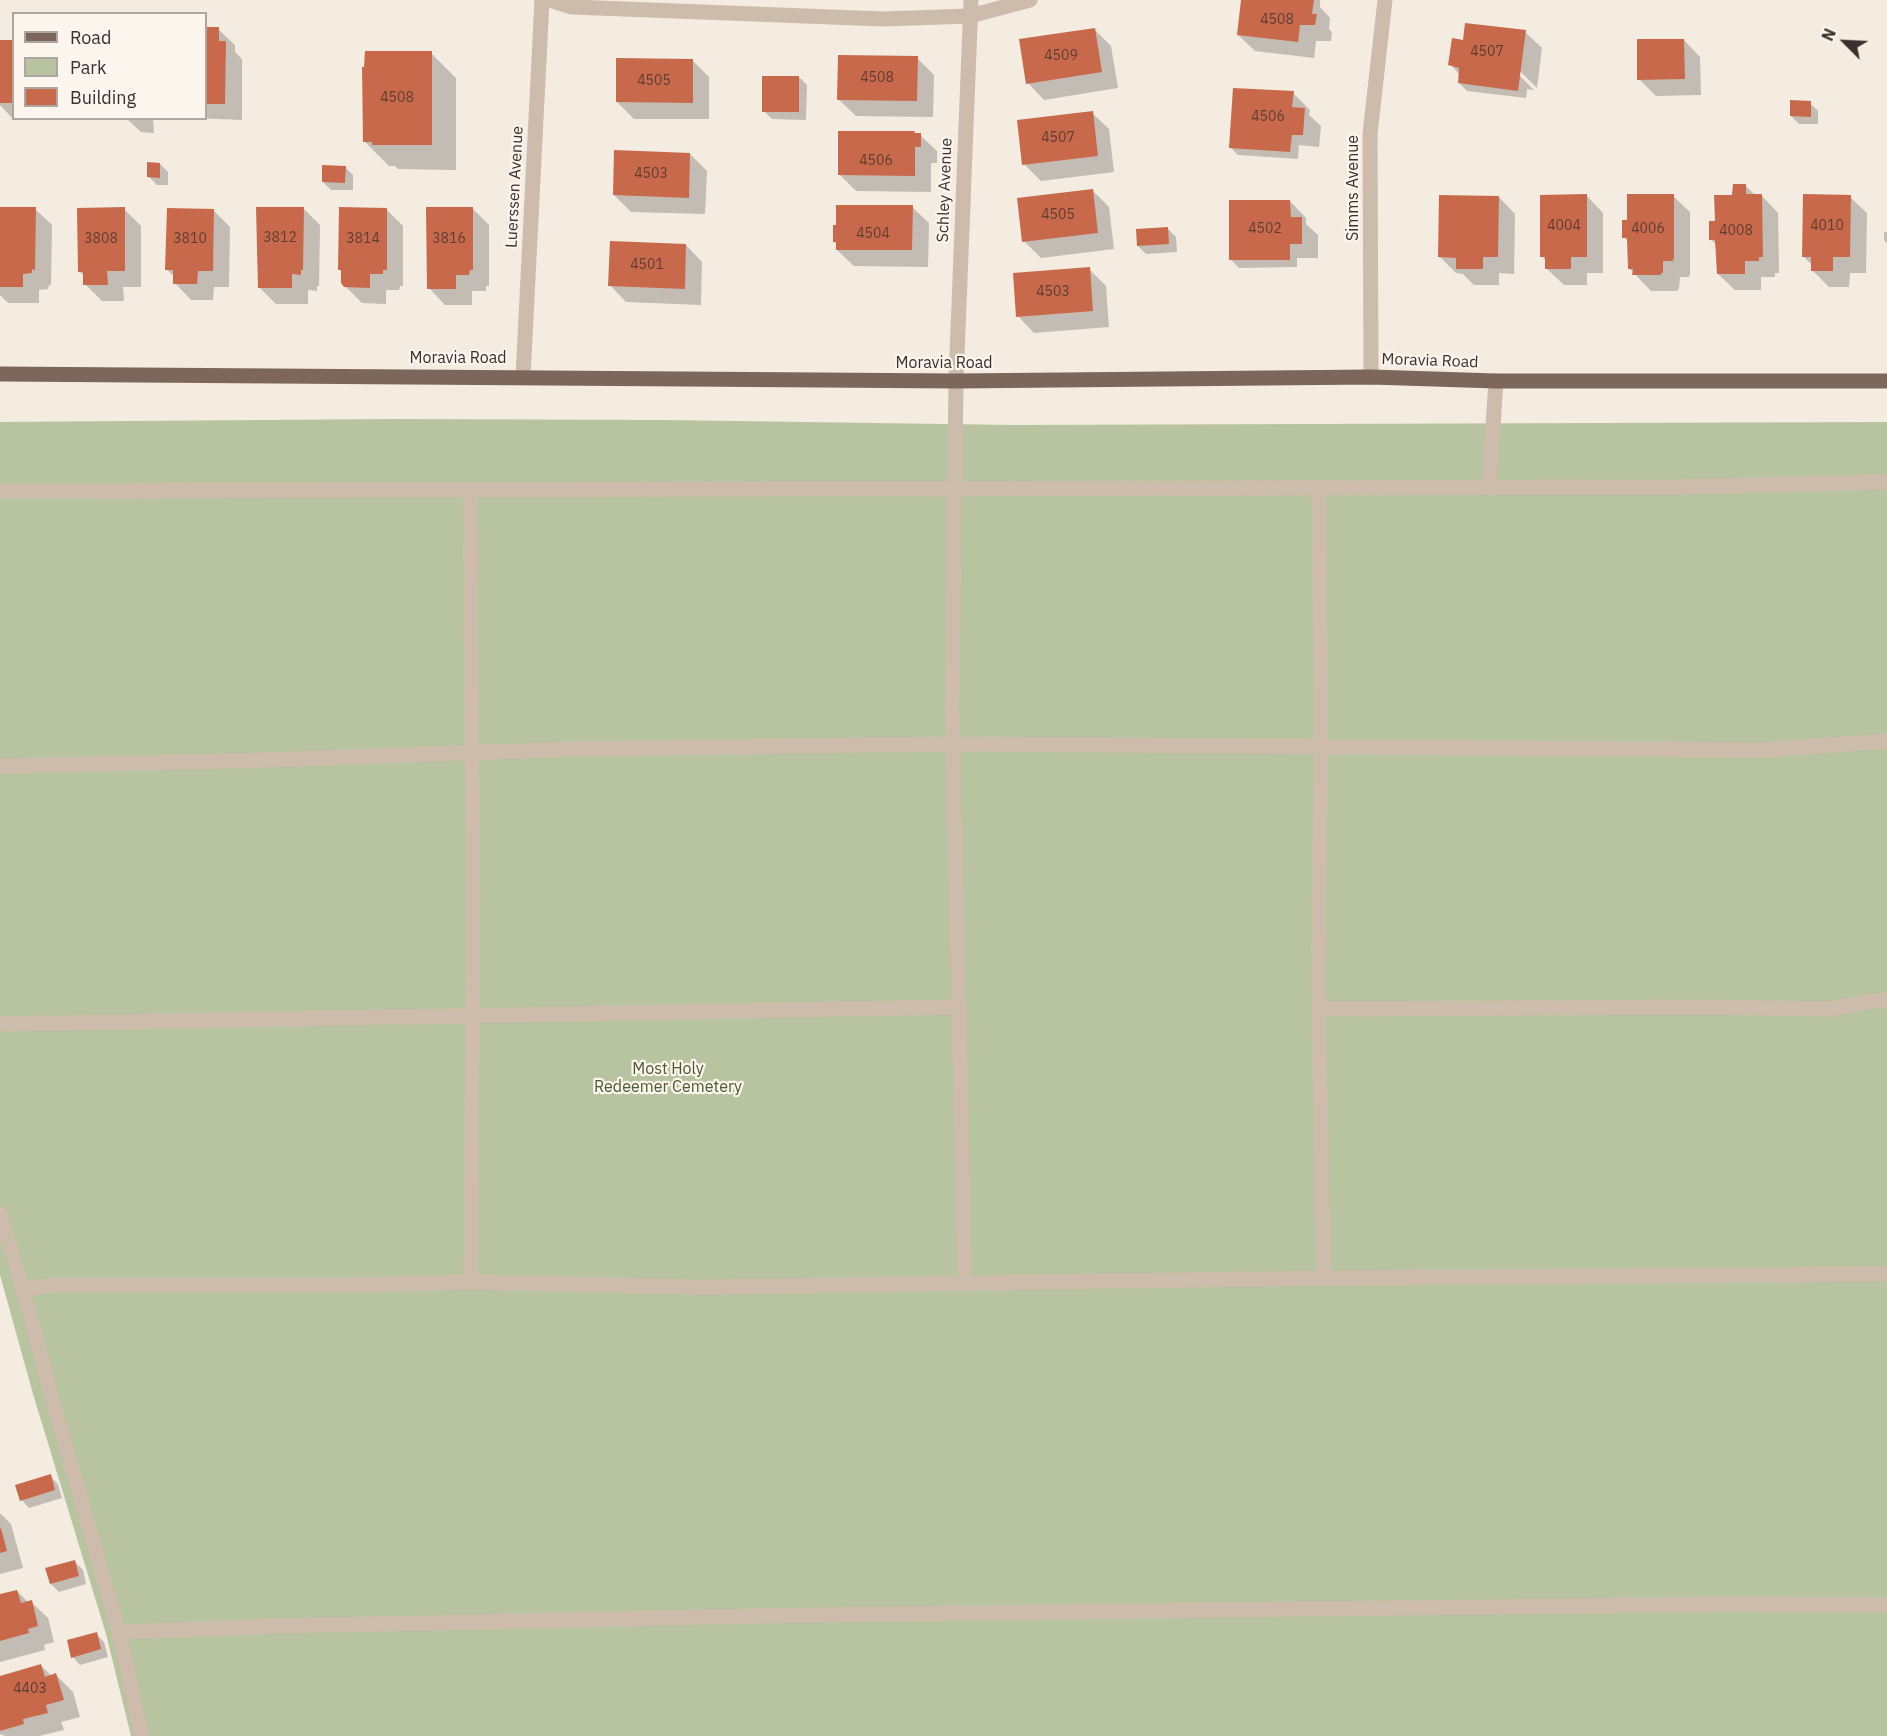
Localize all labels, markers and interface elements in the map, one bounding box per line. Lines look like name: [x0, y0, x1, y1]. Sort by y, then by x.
legend: [12, 12, 207, 120]
house number: 4508: [1260, 12, 1294, 28]
north arrow: [1815, 12, 1875, 72]
text: N: [1817, 25, 1840, 44]
text: Road: [70, 26, 111, 49]
house number: 4507: [1470, 44, 1504, 60]
house number: 4509: [1044, 48, 1078, 64]
text: Park: [70, 56, 106, 79]
house number: 4508: [860, 70, 894, 86]
house number: 4505: [637, 73, 671, 89]
text: Building: [70, 86, 136, 109]
house number: 4508: [380, 90, 414, 106]
house number: 4506: [1251, 109, 1285, 125]
street label: Luerssen Avenue: [502, 126, 528, 248]
house number: 4507: [1041, 130, 1075, 146]
street label: Simms Avenue: [1343, 135, 1363, 241]
street label: Schley Avenue: [934, 137, 956, 243]
house number: 4506: [859, 153, 893, 169]
house number: 4503: [634, 166, 668, 182]
house number: 4505: [1041, 207, 1075, 223]
house number: 4004: [1547, 218, 1581, 234]
house number: 4010: [1810, 218, 1844, 234]
house number: 4502: [1248, 221, 1282, 237]
house number: 4006: [1631, 221, 1665, 237]
house number: 4008: [1719, 223, 1753, 239]
house number: 4504: [856, 226, 890, 242]
house number: 3812: [263, 230, 297, 246]
house number: 3808: [84, 231, 118, 247]
house number: 3810: [173, 231, 207, 247]
house number: 3814: [346, 231, 380, 247]
house number: 3816: [432, 231, 466, 247]
house number: 4501: [630, 257, 664, 273]
house number: 4503: [1036, 284, 1070, 300]
street label: Moravia Road: [409, 348, 507, 368]
street label: Moravia Road: [1381, 350, 1479, 372]
street label: Moravia Road: [895, 353, 993, 373]
park label: Most Holy Redeemer Cemetery: [594, 1059, 742, 1097]
house number: 4403: [13, 1681, 47, 1697]

